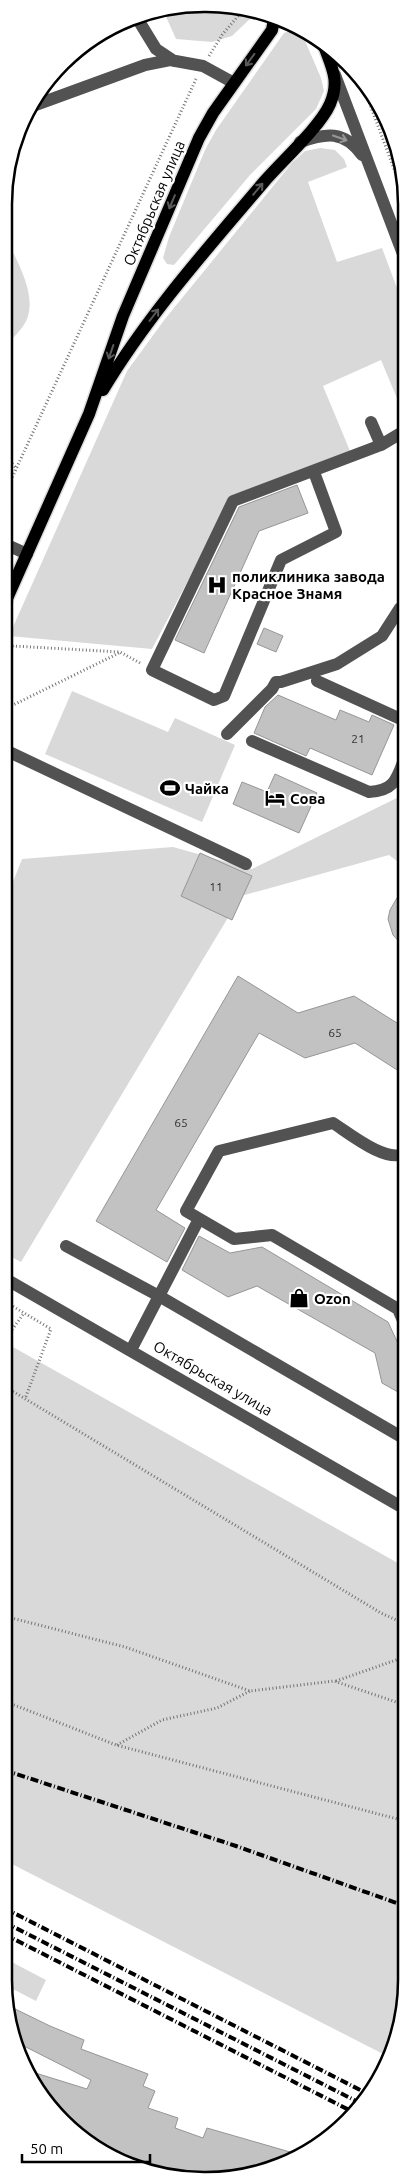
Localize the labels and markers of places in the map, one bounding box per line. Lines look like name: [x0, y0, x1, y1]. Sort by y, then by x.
place label: поликлиника завода Красное Знамя: [232, 568, 385, 602]
hospital icon: поликлиника завода Красное Знамя: [206, 574, 228, 596]
sports icon: Чайка: [159, 777, 181, 799]
place label: Чайка: [185, 780, 229, 797]
hotel icon: Сова: [264, 787, 286, 809]
place label: Сова: [290, 790, 325, 807]
shop icon: Ozon: [288, 1287, 310, 1309]
place label: Ozon: [314, 1290, 351, 1307]

